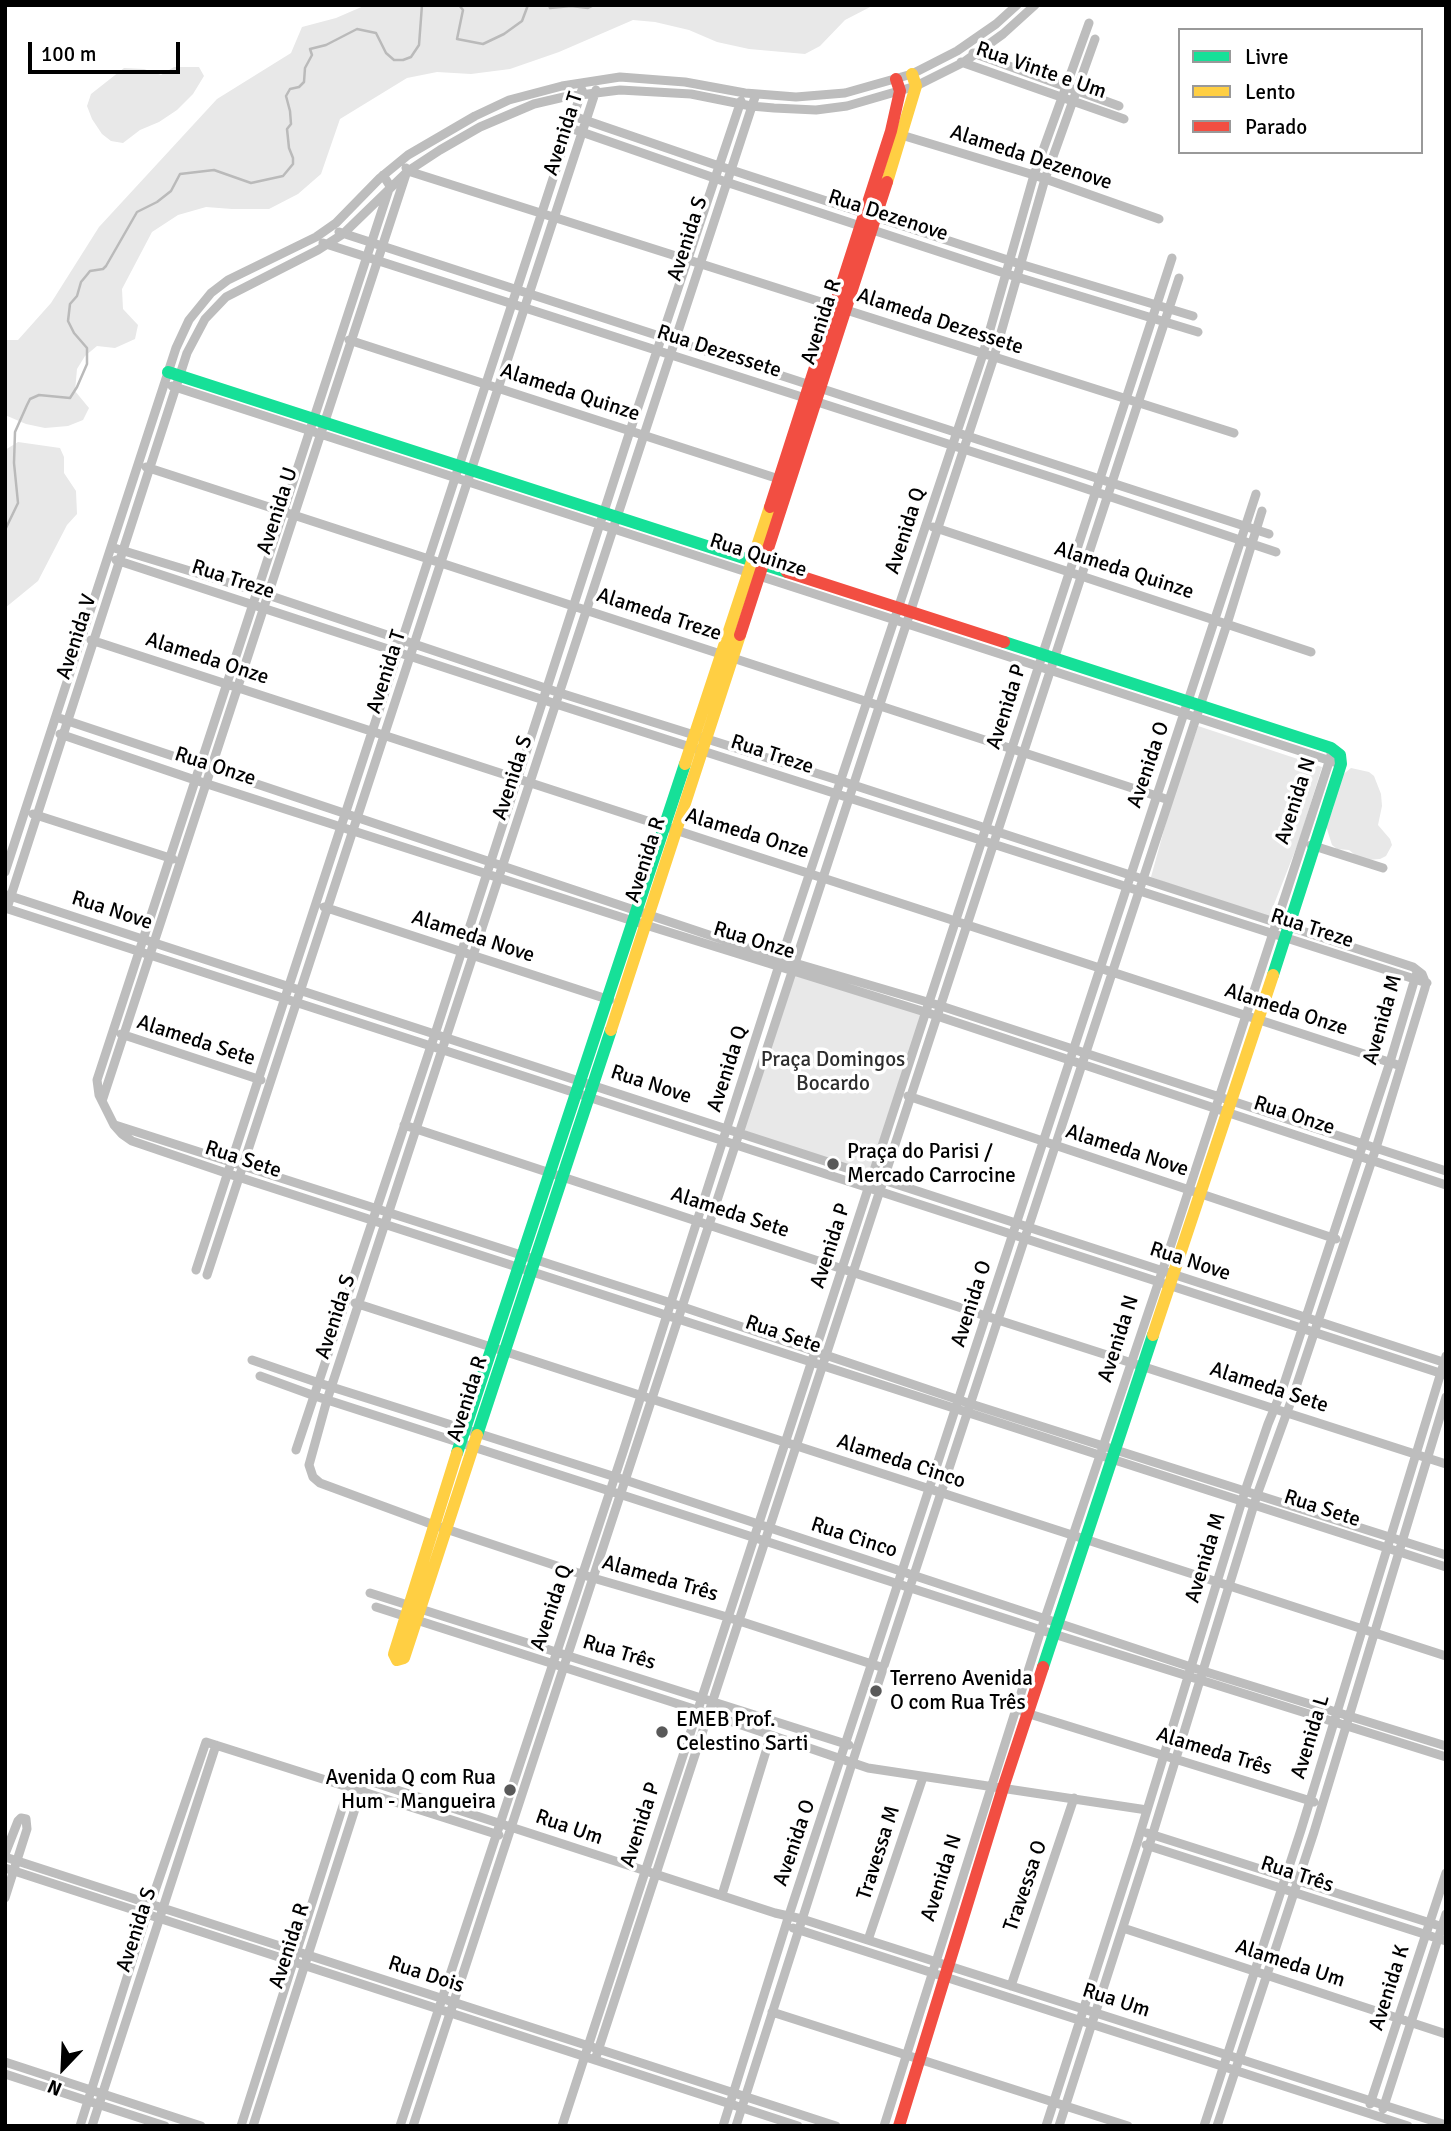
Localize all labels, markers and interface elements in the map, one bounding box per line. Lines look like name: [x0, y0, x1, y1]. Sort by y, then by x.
scale bar: [32, 28, 184, 72]
legend: [1178, 28, 1423, 154]
street label: Rua Vinte e Um: [972, 37, 1110, 105]
text: 100 m: [41, 41, 96, 67]
text: Livre: [1245, 44, 1288, 70]
text: Lento: [1245, 79, 1295, 105]
street label: Avenida T: [539, 89, 589, 179]
text: Parado: [1245, 114, 1307, 140]
street label: Alameda Dezenove: [947, 120, 1115, 196]
street label: Rua Dezenove: [825, 185, 951, 247]
street label: Avenida S: [662, 193, 714, 285]
street label: Avenida R: [796, 276, 848, 368]
street label: Alameda Dezessete: [854, 283, 1026, 361]
street label: Rua Dezessete: [654, 320, 784, 384]
street label: Alameda Quinze: [497, 359, 643, 427]
street label: Avenida U: [252, 464, 304, 558]
street label: Avenida Q: [880, 485, 932, 577]
street label: Rua Quinze: [706, 528, 810, 584]
street label: Alameda Quinze: [1051, 537, 1197, 605]
street label: Rua Treze: [188, 555, 278, 605]
street label: Alameda Treze: [593, 583, 725, 647]
street label: Avenida V: [51, 591, 103, 683]
street label: Alameda Onze: [142, 627, 272, 691]
street label: Avenida T: [362, 627, 412, 717]
street label: Avenida P: [981, 661, 1033, 753]
street label: Avenida O: [1122, 719, 1176, 811]
street label: Rua Treze: [727, 730, 817, 780]
street label: Avenida S: [487, 732, 539, 824]
street label: Rua Onze: [171, 742, 259, 792]
street label: Avenida N: [1270, 754, 1322, 848]
street label: Alameda Onze: [682, 803, 812, 865]
street label: Avenida R: [620, 814, 672, 906]
street label: Rua Nove: [68, 886, 156, 936]
street label: Rua Treze: [1267, 904, 1357, 954]
street label: Alameda Nove: [408, 905, 538, 969]
street label: Rua Onze: [710, 917, 798, 965]
street label: Avenida M: [1358, 972, 1408, 1068]
street label: Alameda Onze: [1221, 978, 1351, 1042]
street label: Alameda Sete: [134, 1010, 258, 1072]
street label: Avenida Q: [702, 1023, 754, 1115]
park label: Praça Domingos Bocardo: [761, 1047, 905, 1097]
street label: Rua Nove: [607, 1060, 695, 1110]
street label: Rua Onze: [1250, 1091, 1338, 1141]
street label: Alameda Nove: [1062, 1119, 1192, 1183]
street label: Rua Sete: [202, 1136, 284, 1184]
place label: Praça do Parisi / Mercado Carrocine: [847, 1139, 1016, 1189]
marker: Praça do Parisi / Mercado Carrocine: [825, 1156, 841, 1172]
street label: Alameda Sete: [668, 1182, 792, 1244]
street label: Avenida P: [805, 1200, 857, 1292]
street label: Rua Nove: [1146, 1237, 1234, 1287]
street label: Avenida O: [946, 1257, 998, 1351]
street label: Avenida S: [310, 1271, 362, 1363]
street label: Avenida N: [1093, 1292, 1145, 1386]
street label: Rua Sete: [742, 1310, 824, 1360]
street label: Avenida R: [442, 1353, 494, 1445]
street label: Alameda Sete: [1207, 1357, 1331, 1419]
street label: Alameda Cinco: [834, 1429, 968, 1495]
street label: Rua Sete: [1281, 1485, 1363, 1533]
street label: Avenida M: [1180, 1510, 1232, 1606]
street label: Rua Cinco: [808, 1512, 900, 1564]
street label: Alameda Três: [599, 1550, 721, 1608]
street label: Avenida Q: [526, 1562, 578, 1654]
street label: Rua Três: [579, 1630, 659, 1676]
place label: Terreno Avenida O com Rua Três: [890, 1666, 1033, 1716]
marker: Terreno Avenida O com Rua Três: [868, 1683, 884, 1699]
street label: Avenida L: [1286, 1692, 1336, 1782]
place label: EMEB Prof. Celestino Sarti: [676, 1707, 809, 1757]
street label: Alameda Três: [1153, 1722, 1275, 1782]
marker: EMEB Prof. Celestino Sarti: [654, 1724, 670, 1740]
place label: Avenida Q com Rua Hum - Mangueira: [326, 1765, 496, 1815]
street label: Avenida P: [615, 1779, 667, 1871]
marker: Avenida Q com Rua Hum - Mangueira: [502, 1782, 518, 1798]
street label: Avenida O: [768, 1797, 822, 1889]
street label: Travessa M: [852, 1803, 906, 1903]
street label: Rua Um: [532, 1805, 606, 1851]
street label: Avenida N: [916, 1831, 968, 1925]
street label: Travessa O: [999, 1837, 1053, 1935]
street label: Rua Três: [1257, 1851, 1337, 1899]
street label: Avenida S: [111, 1884, 163, 1976]
street label: Avenida R: [264, 1900, 316, 1992]
street label: Alameda Um: [1232, 1934, 1348, 1994]
street label: Avenida K: [1364, 1942, 1416, 2034]
street label: Rua Dois: [385, 1951, 467, 1999]
street label: Rua Um: [1079, 1978, 1153, 2024]
north arrow: [28, 2033, 98, 2103]
text: N: [44, 2074, 66, 2101]

